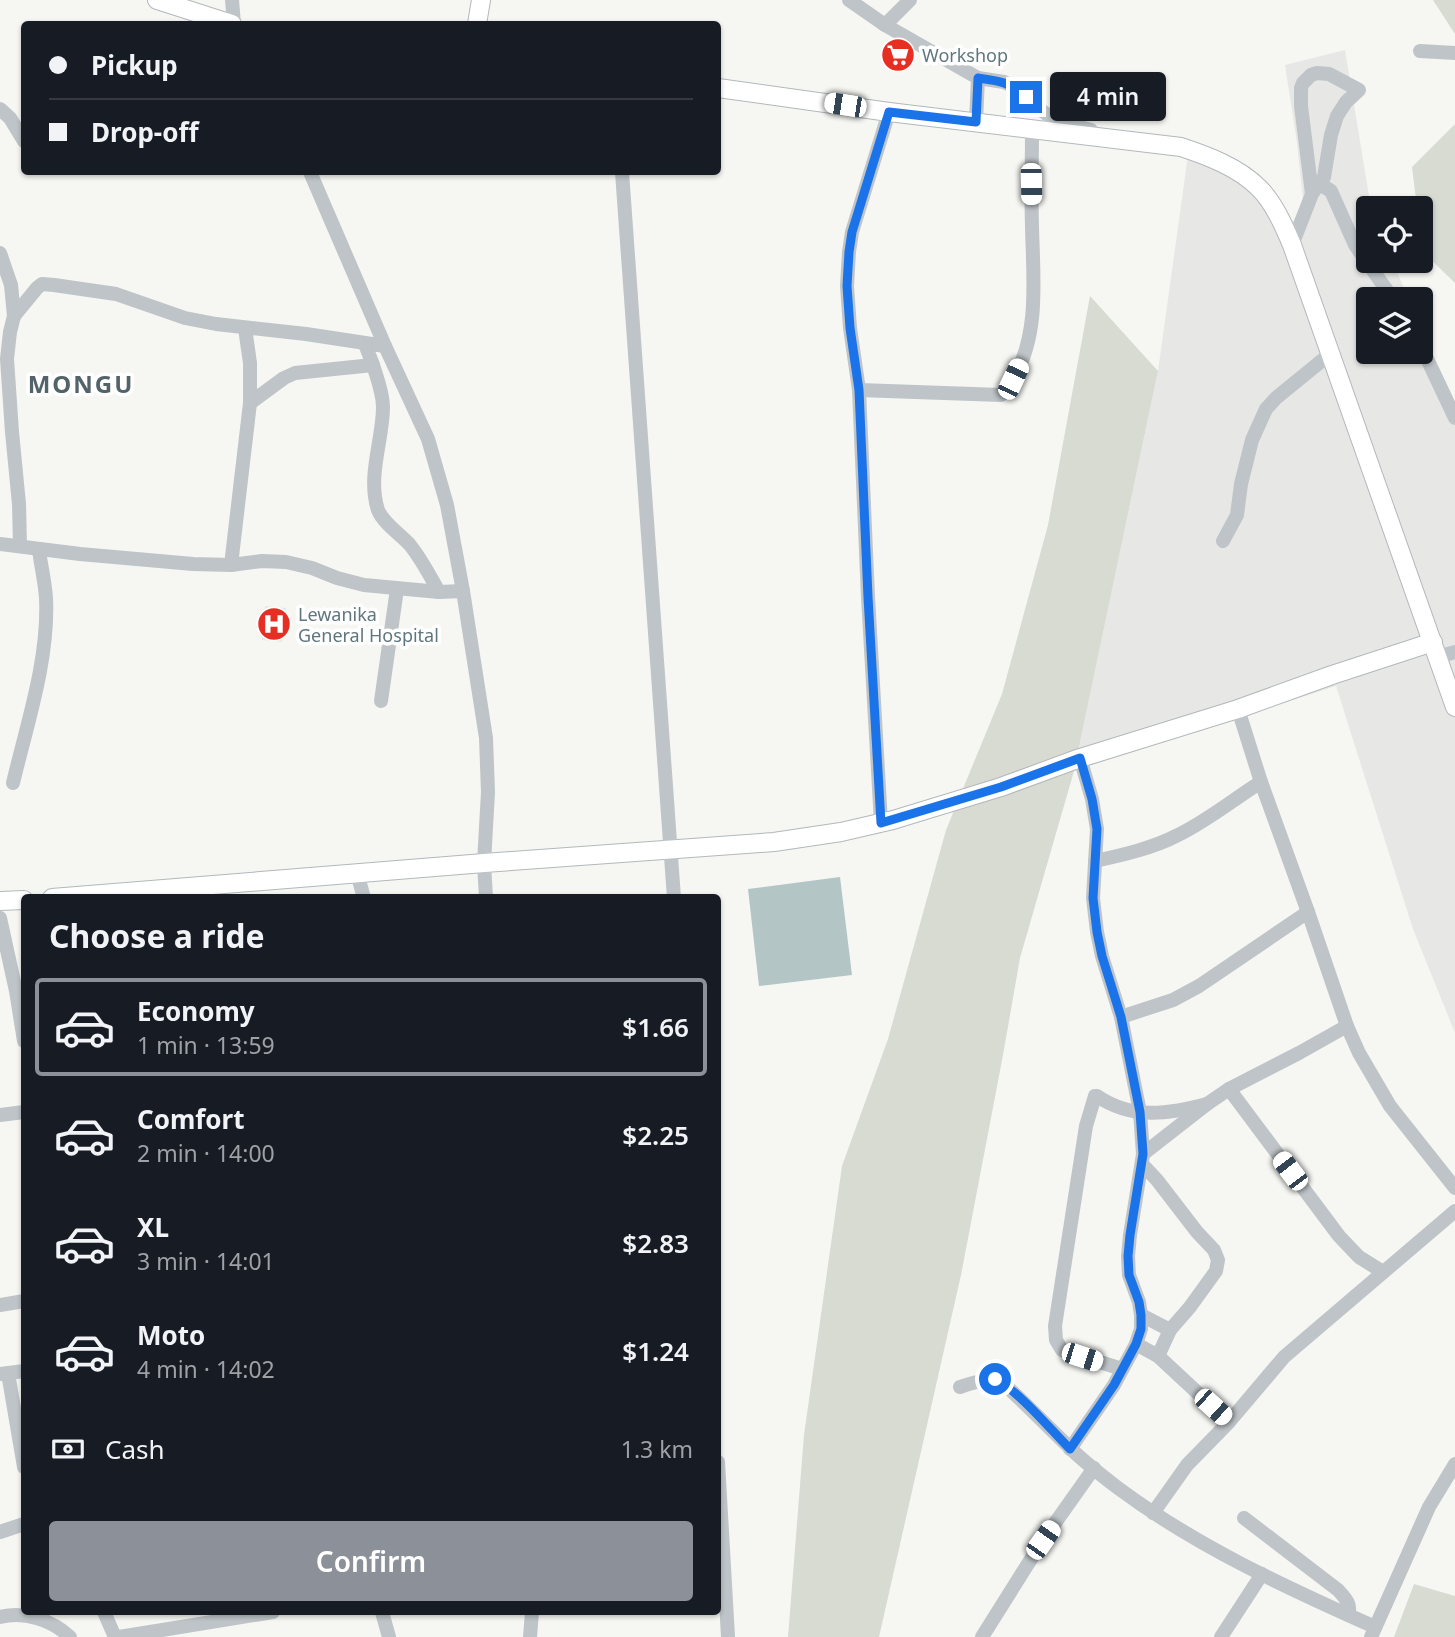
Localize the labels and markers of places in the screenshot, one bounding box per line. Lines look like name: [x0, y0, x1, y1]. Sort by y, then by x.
supermarket icon: Workshop: [879, 36, 917, 74]
place label: Workshop: [922, 43, 1008, 67]
place label: Lewanika General Hospital: [298, 602, 439, 647]
hospital icon: Lewanika General Hospital: [255, 605, 293, 643]

